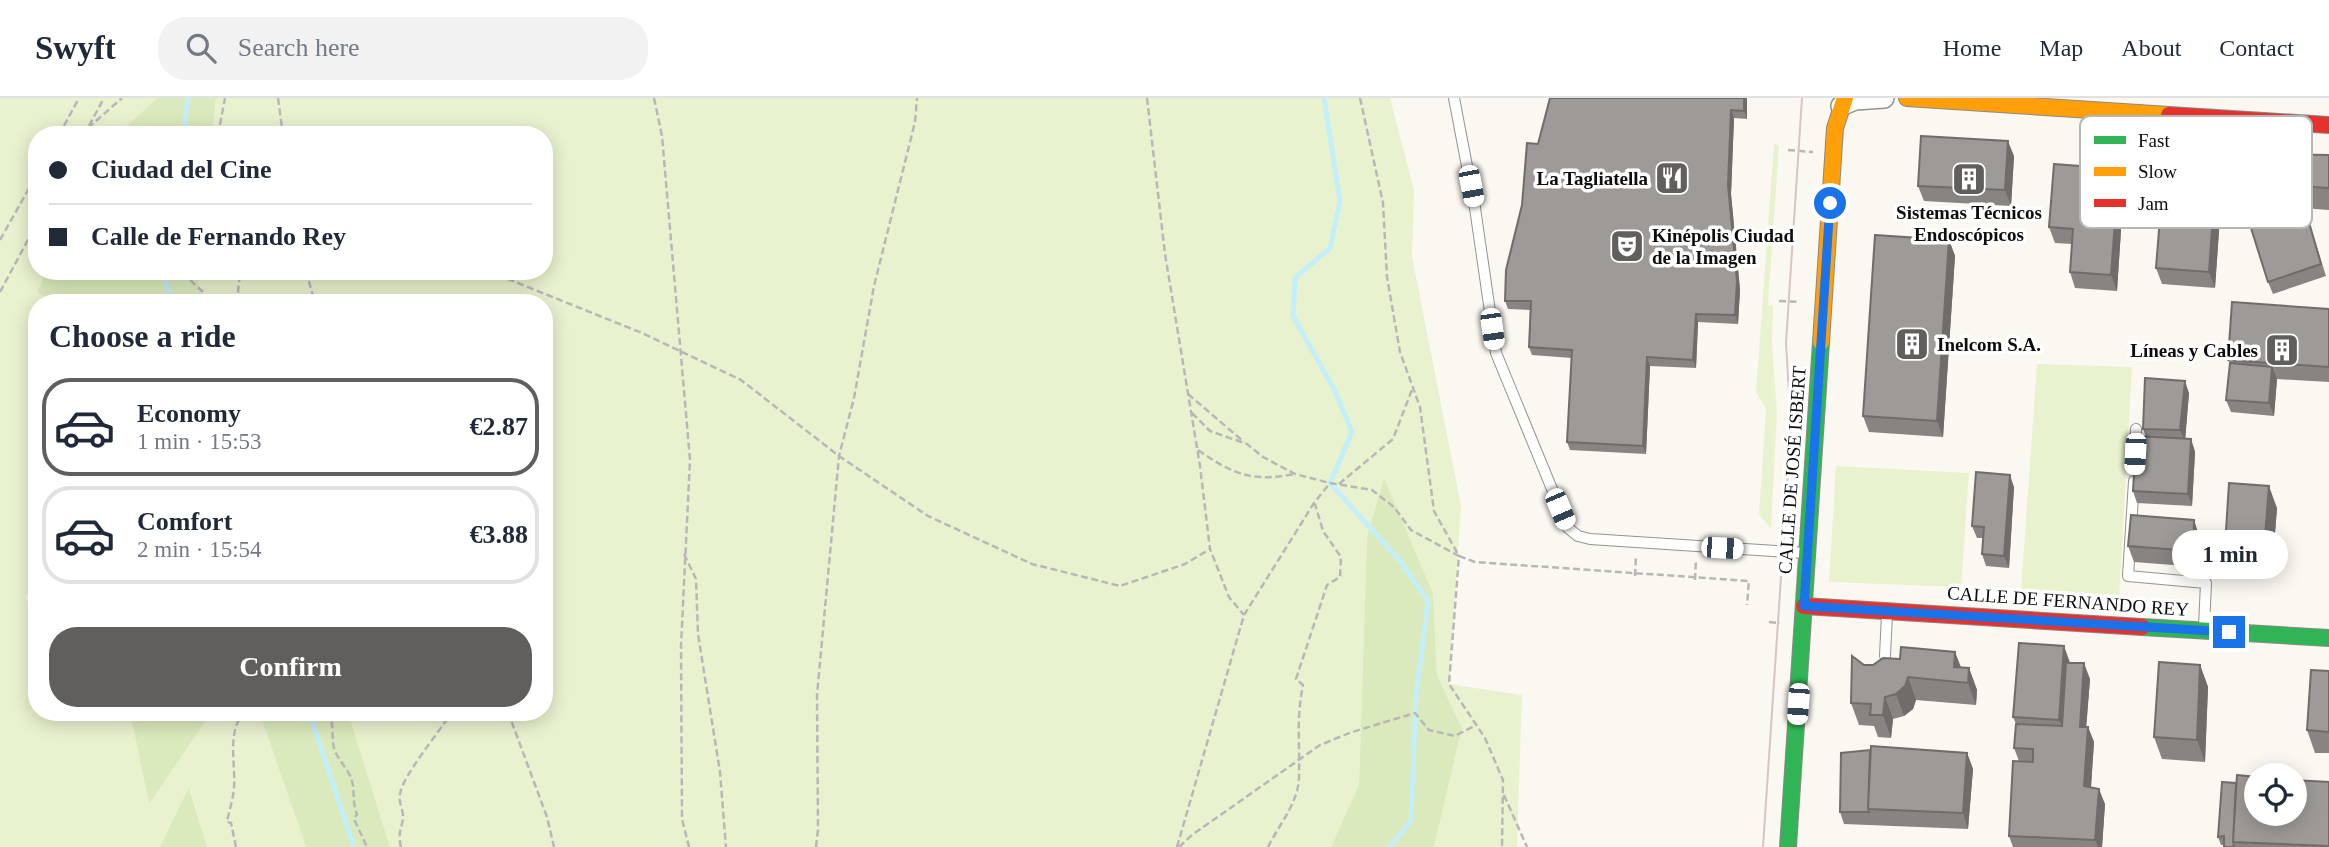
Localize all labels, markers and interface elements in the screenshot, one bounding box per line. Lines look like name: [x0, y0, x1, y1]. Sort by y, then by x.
search box: [158, 17, 648, 80]
icon: search: [182, 29, 220, 67]
text: Swyft: [35, 30, 116, 66]
text: Search here: [238, 33, 360, 62]
text: Home: [1943, 35, 2001, 61]
text: Map: [2039, 35, 2083, 61]
text: About: [2121, 35, 2181, 61]
text: Contact: [2219, 35, 2294, 61]
legend: [2080, 116, 2312, 228]
text: Fast: [2138, 130, 2170, 151]
text: Ciudad del Cine: [91, 155, 272, 184]
restaurant icon: La Tagliatella: [1653, 159, 1691, 197]
building icon: Sistemas Técnicos Endoscópicos: [1950, 160, 1988, 198]
text: Slow: [2138, 161, 2177, 182]
car: [1457, 163, 1486, 209]
place label: La Tagliatella: [1537, 168, 1648, 189]
route start: [1814, 187, 1846, 219]
text: Jam: [2138, 193, 2169, 214]
place label: Sistemas Técnicos Endoscópicos: [1896, 202, 2042, 245]
text: Calle de Fernando Rey: [91, 222, 346, 251]
place label: Kinépolis Ciudad de la Imagen: [1652, 225, 1794, 268]
theatre icon: Kinépolis Ciudad de la Imagen: [1608, 227, 1646, 265]
car: [1479, 307, 1506, 351]
text: Choose a ride: [49, 318, 236, 354]
building icon: Inelcom S.A.: [1893, 325, 1931, 363]
building icon: Líneas y Cables: [2263, 331, 2301, 369]
place label: Inelcom S.A.: [1937, 334, 2041, 355]
place label: Líneas y Cables: [2130, 340, 2258, 361]
street label: CALLE DE JOSÉ ISBERT: [1774, 365, 1810, 575]
icon: car: [53, 396, 116, 459]
text: Economy: [137, 399, 241, 428]
text: €2.87: [470, 412, 528, 441]
text: 1 min · 15:53: [137, 429, 262, 454]
car: [2124, 432, 2147, 476]
car: [1543, 486, 1578, 532]
icon: car: [53, 504, 116, 567]
text: Comfort: [137, 507, 232, 536]
text: €3.88: [470, 520, 528, 549]
callout: 1 min: [2171, 531, 2287, 580]
car: [1701, 536, 1744, 560]
text: 2 min · 15:54: [137, 537, 262, 562]
text: 1 min: [2202, 542, 2258, 567]
street label: CALLE DE FERNANDO REY: [1946, 582, 2190, 620]
route end: [2213, 616, 2245, 648]
button: Confirm: [49, 627, 532, 707]
car: [1787, 682, 1810, 726]
map controls: [2244, 763, 2307, 826]
button: locate: [2244, 763, 2307, 826]

